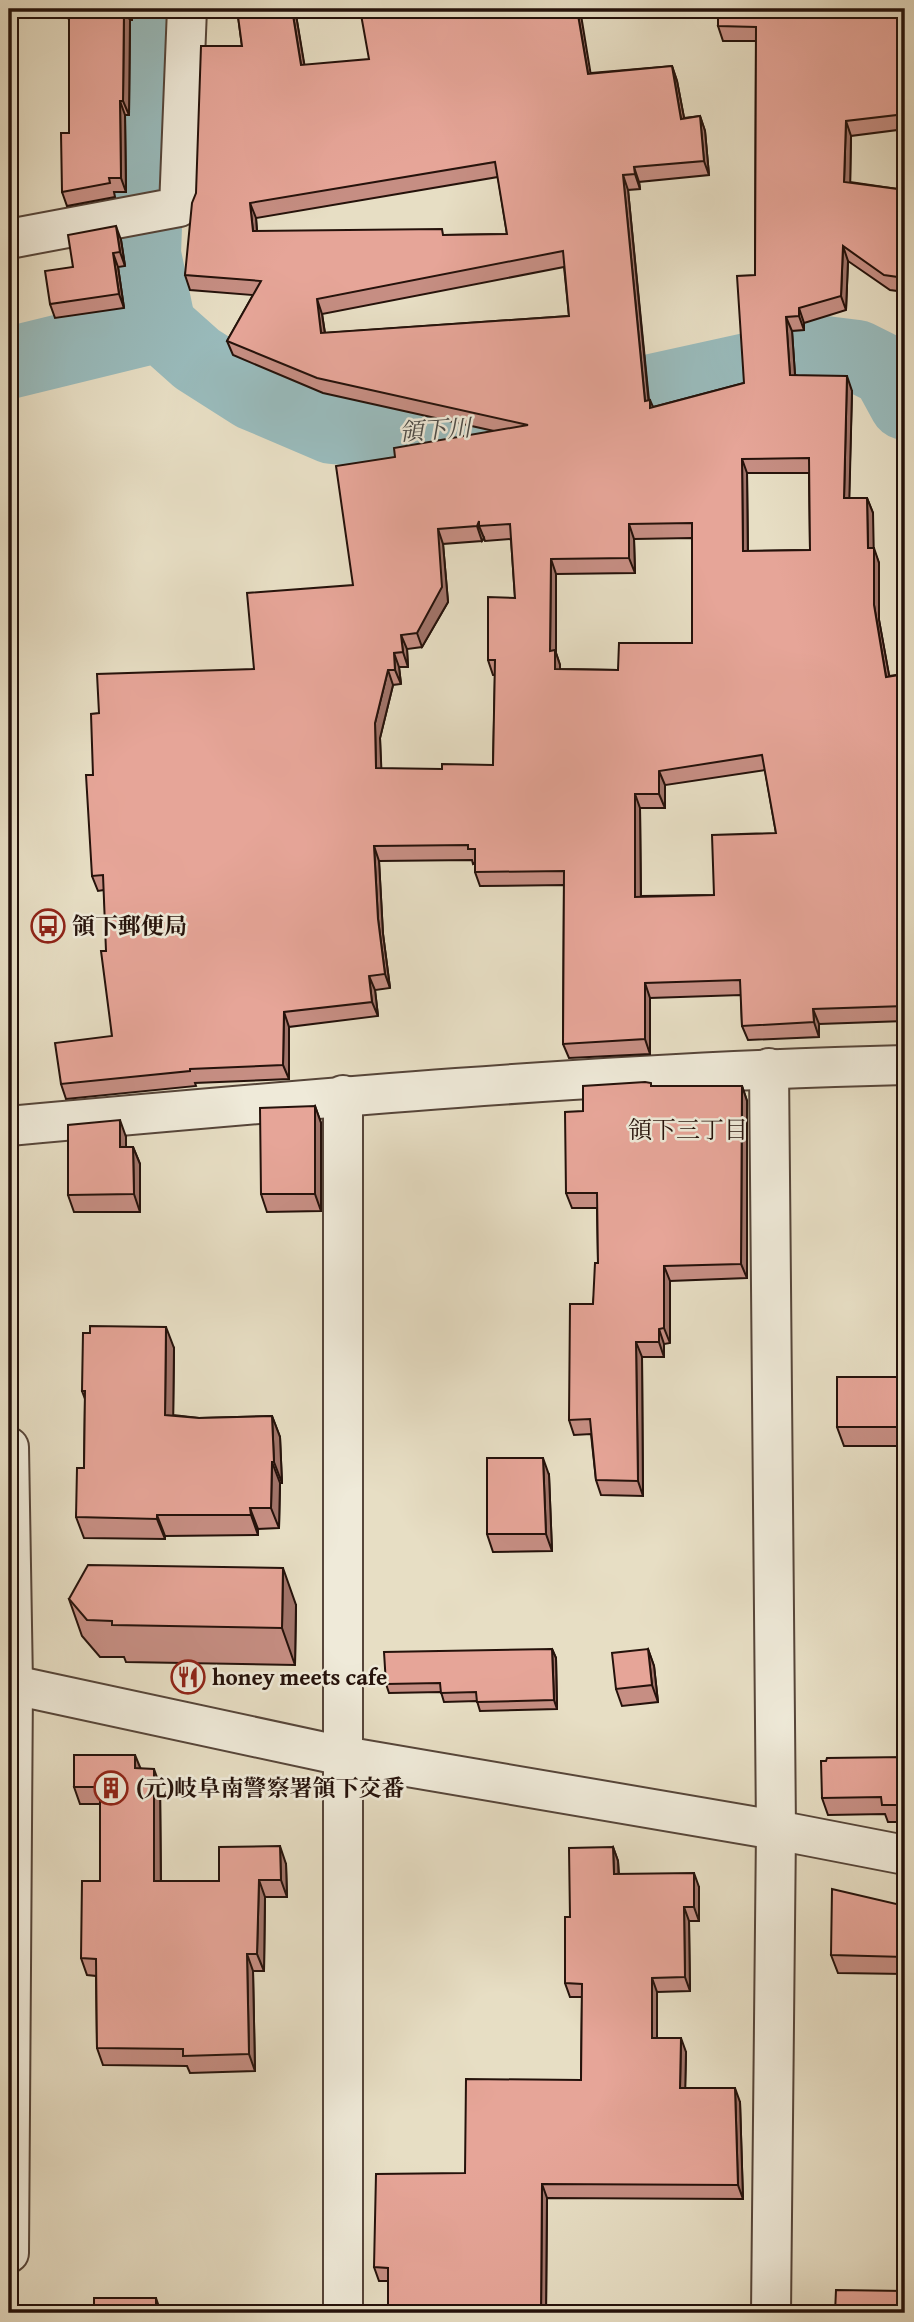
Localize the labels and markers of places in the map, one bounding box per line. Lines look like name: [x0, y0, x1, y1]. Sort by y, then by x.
bus stop icon: 領下郵便局: [29, 907, 67, 945]
place label: 領下郵便局: [72, 909, 187, 942]
restaurant icon: honey meets cafe: [169, 1658, 207, 1696]
place label: honey meets cafe: [212, 1660, 387, 1693]
building icon: (元)岐阜南警察署領下交番: [92, 1769, 130, 1807]
place label: (元)岐阜南警察署領下交番: [136, 1771, 404, 1804]

